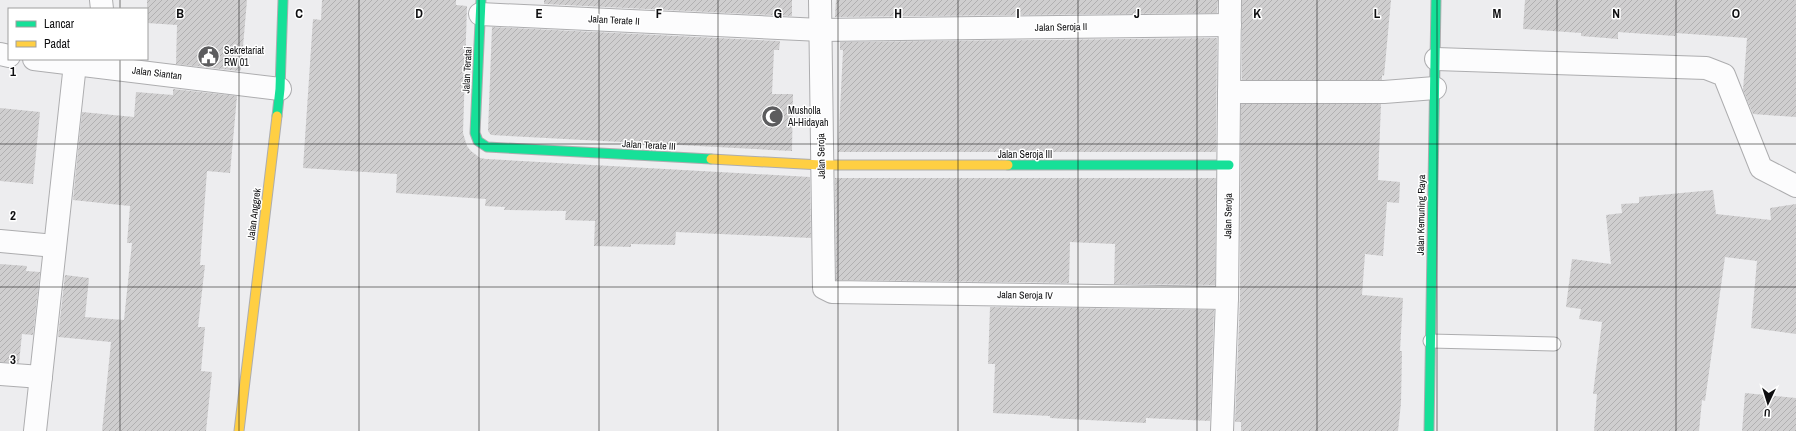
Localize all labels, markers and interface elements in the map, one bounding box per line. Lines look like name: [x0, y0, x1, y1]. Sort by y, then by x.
text: B: [176, 5, 184, 22]
text: C: [295, 5, 303, 22]
text: D: [415, 5, 423, 22]
text: E: [535, 5, 543, 22]
text: F: [656, 5, 663, 22]
text: G: [774, 5, 782, 22]
text: H: [894, 5, 902, 22]
text: I: [1017, 5, 1020, 22]
text: J: [1134, 5, 1140, 22]
text: K: [1253, 5, 1261, 22]
text: L: [1374, 5, 1381, 22]
text: M: [1493, 5, 1502, 22]
text: N: [1612, 5, 1620, 22]
text: O: [1732, 5, 1740, 22]
legend: [8, 8, 148, 60]
street label: Jalan Terate II: [588, 12, 640, 28]
text: Lancar: [44, 16, 75, 32]
street label: Jalan Seroja II: [1035, 20, 1087, 34]
text: Padat: [44, 36, 70, 52]
public building icon: Sekretariat RW 01: [196, 43, 222, 69]
place label: Sekretariat RW 01: [224, 44, 265, 69]
street label: Jalan Teratai: [459, 46, 475, 94]
text: 1: [10, 63, 16, 80]
street label: Jalan Siantan: [131, 63, 183, 83]
mosque icon: Musholla Al-Hidayah: [759, 103, 785, 129]
place label: Musholla Al-Hidayah: [787, 104, 829, 129]
street label: Jalan Seroja: [814, 133, 828, 179]
street label: Jalan Terate III: [622, 137, 676, 153]
street label: Jalan Seroja III: [998, 148, 1052, 161]
street label: Jalan Kemuning Raya: [1414, 174, 1428, 255]
street label: Jalan Anggrek: [244, 187, 264, 241]
street label: Jalan Seroja: [1221, 193, 1235, 239]
text: 2: [10, 207, 16, 224]
street label: Jalan Seroja IV: [997, 288, 1053, 302]
text: 3: [10, 351, 16, 368]
north arrow: [1748, 383, 1788, 423]
text: U: [1764, 406, 1771, 420]

